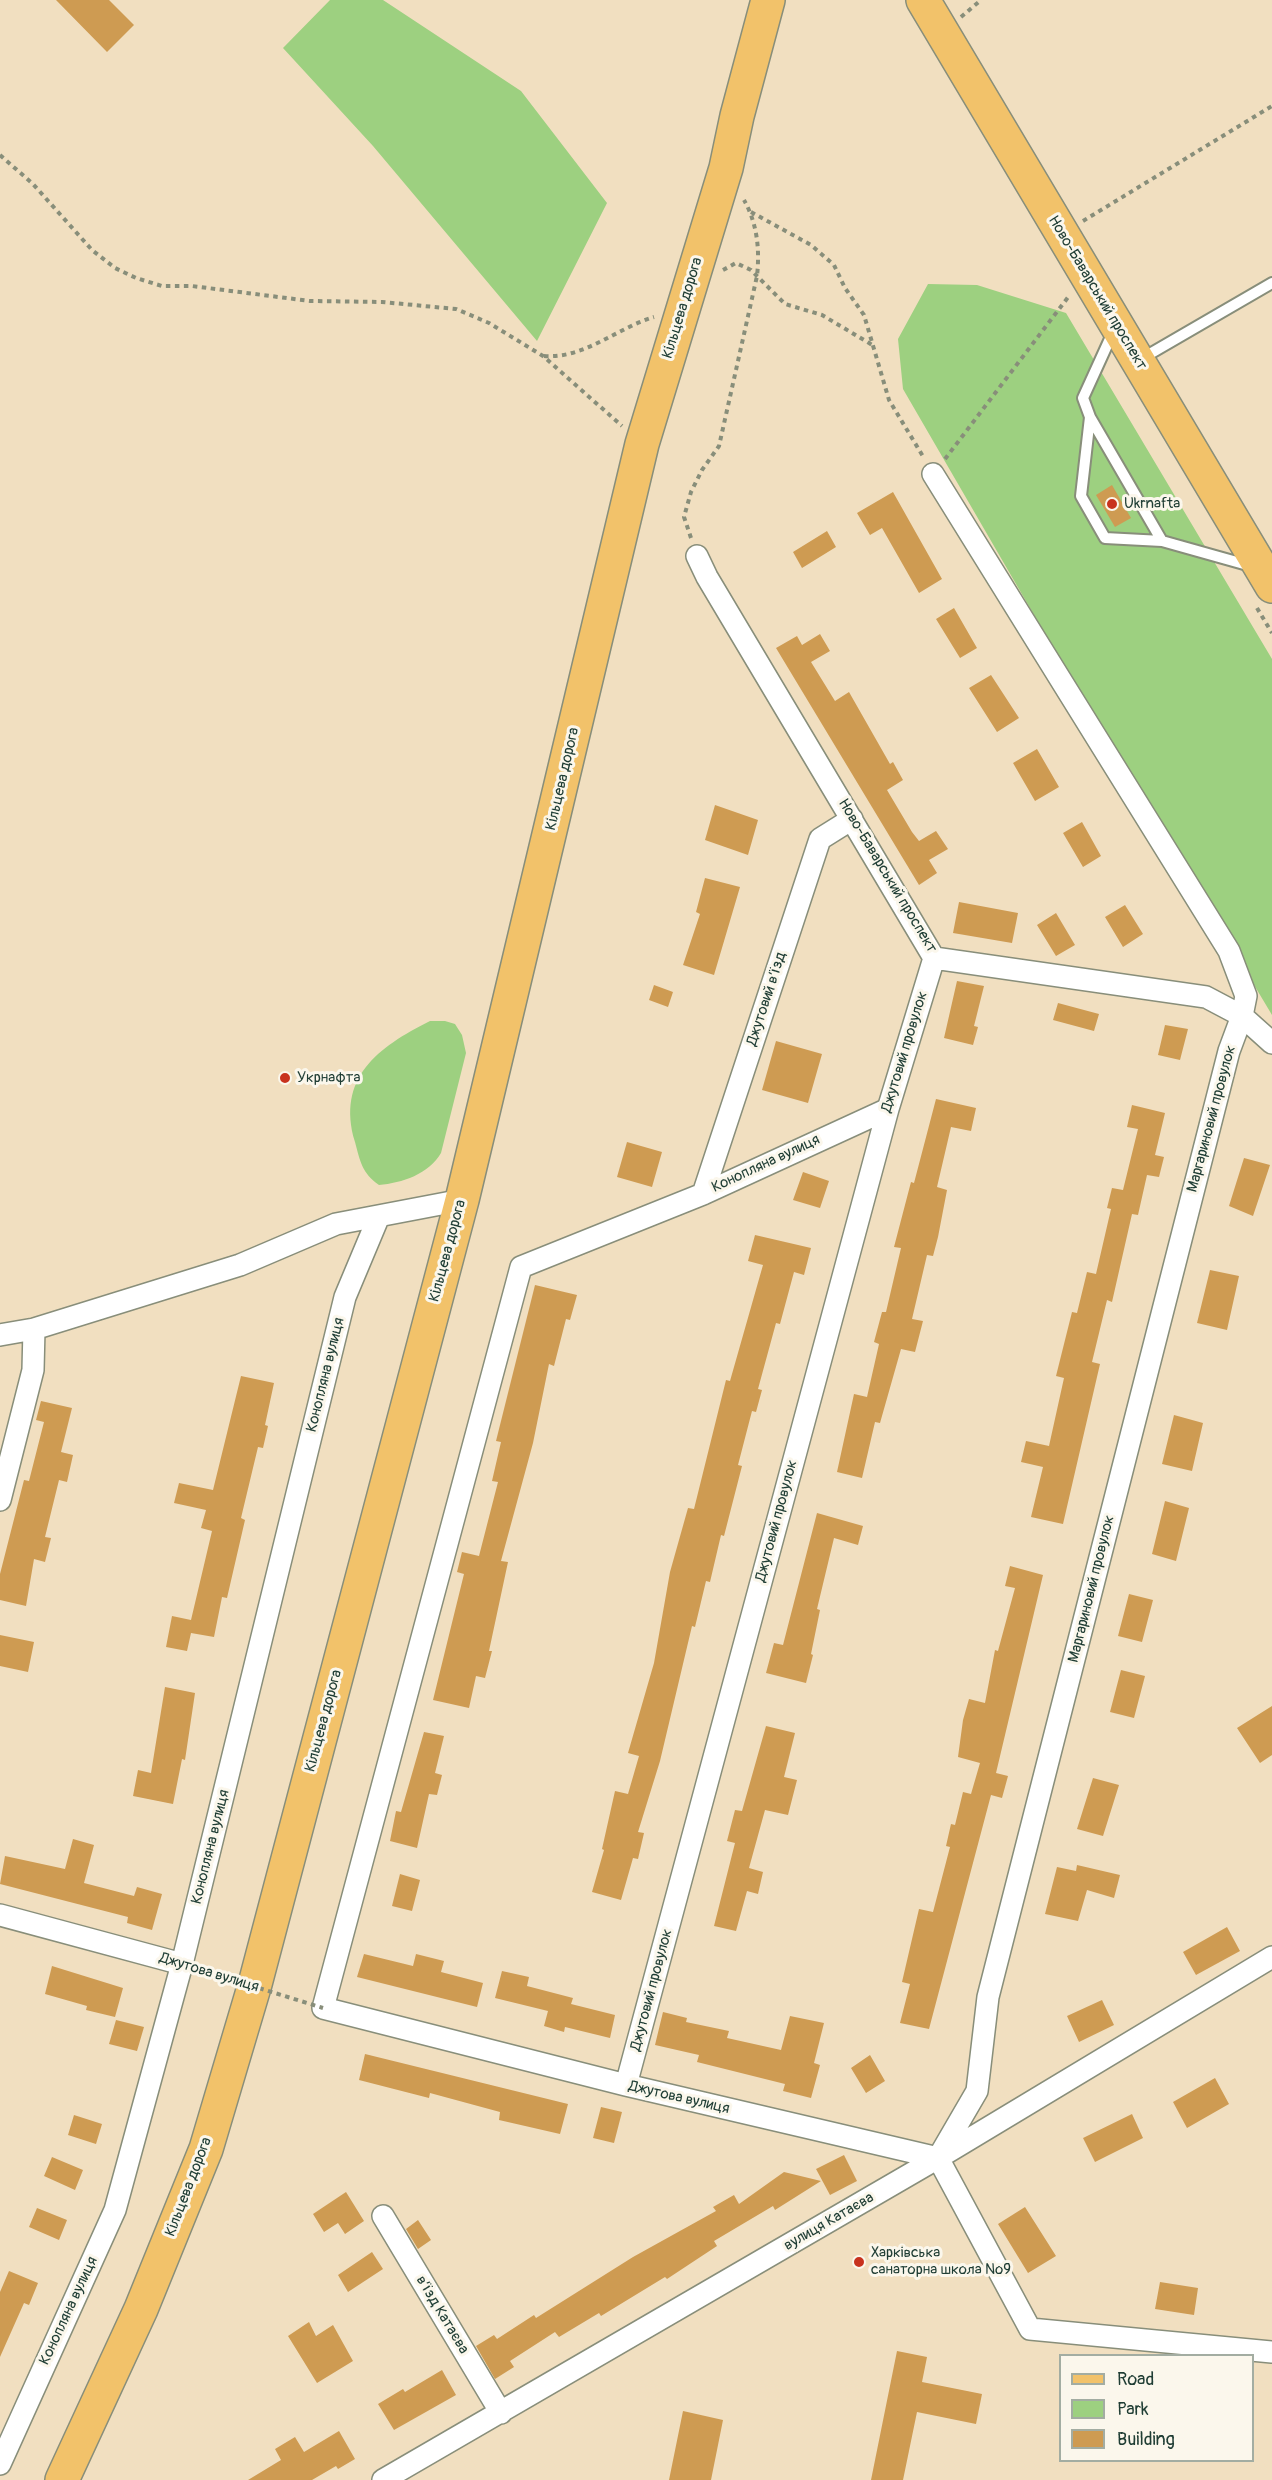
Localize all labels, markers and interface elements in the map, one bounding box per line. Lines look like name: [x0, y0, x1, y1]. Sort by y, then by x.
street label: Ново-Баварський проспект: [1044, 213, 1150, 373]
street label: Кільцева дорога: [659, 255, 707, 361]
place label: Ukrnafta: [1124, 495, 1180, 513]
marker: Ukrnafta: [1105, 497, 1119, 511]
street label: Кільцева дорога: [542, 726, 584, 832]
street label: Ново-Баварський проспект: [834, 796, 940, 956]
street label: Джутовий в’їзд: [743, 950, 791, 1048]
street label: Джутовий провулок: [878, 989, 932, 1115]
street label: Маргариновий провулок: [1184, 1044, 1240, 1194]
place label: Укрнафта: [297, 1069, 360, 1087]
marker: Укрнафта: [278, 1071, 292, 1085]
street label: Конопляна вулиця: [709, 1131, 823, 1197]
street label: Кільцева дорога: [426, 1198, 470, 1304]
street label: Конопляна вулиця: [303, 1316, 349, 1434]
street label: Джутовий провулок: [752, 1458, 802, 1584]
street label: Маргариновий провулок: [1065, 1514, 1119, 1664]
street label: Кільцева дорога: [302, 1668, 346, 1774]
street label: Конопляна вулиця: [188, 1788, 234, 1906]
street label: Джутовий провулок: [627, 1927, 677, 2053]
street label: Джутова вулиця: [157, 1949, 261, 1997]
street label: Джутова вулиця: [627, 2078, 731, 2118]
street label: Кільцева дорога: [162, 2135, 216, 2239]
street label: вулиця Катаєва: [781, 2189, 877, 2255]
place label: Харківська санаторна школа №9: [871, 2244, 1011, 2279]
street label: Конопляна вулиця: [36, 2254, 102, 2368]
marker: Харківська санаторна школа №9: [852, 2255, 866, 2269]
street label: в’їзд Катаєва: [412, 2273, 472, 2357]
legend: [1059, 2354, 1254, 2462]
text: Road: [1117, 2368, 1154, 2391]
text: Park: [1117, 2398, 1149, 2421]
text: Building: [1117, 2428, 1175, 2451]

